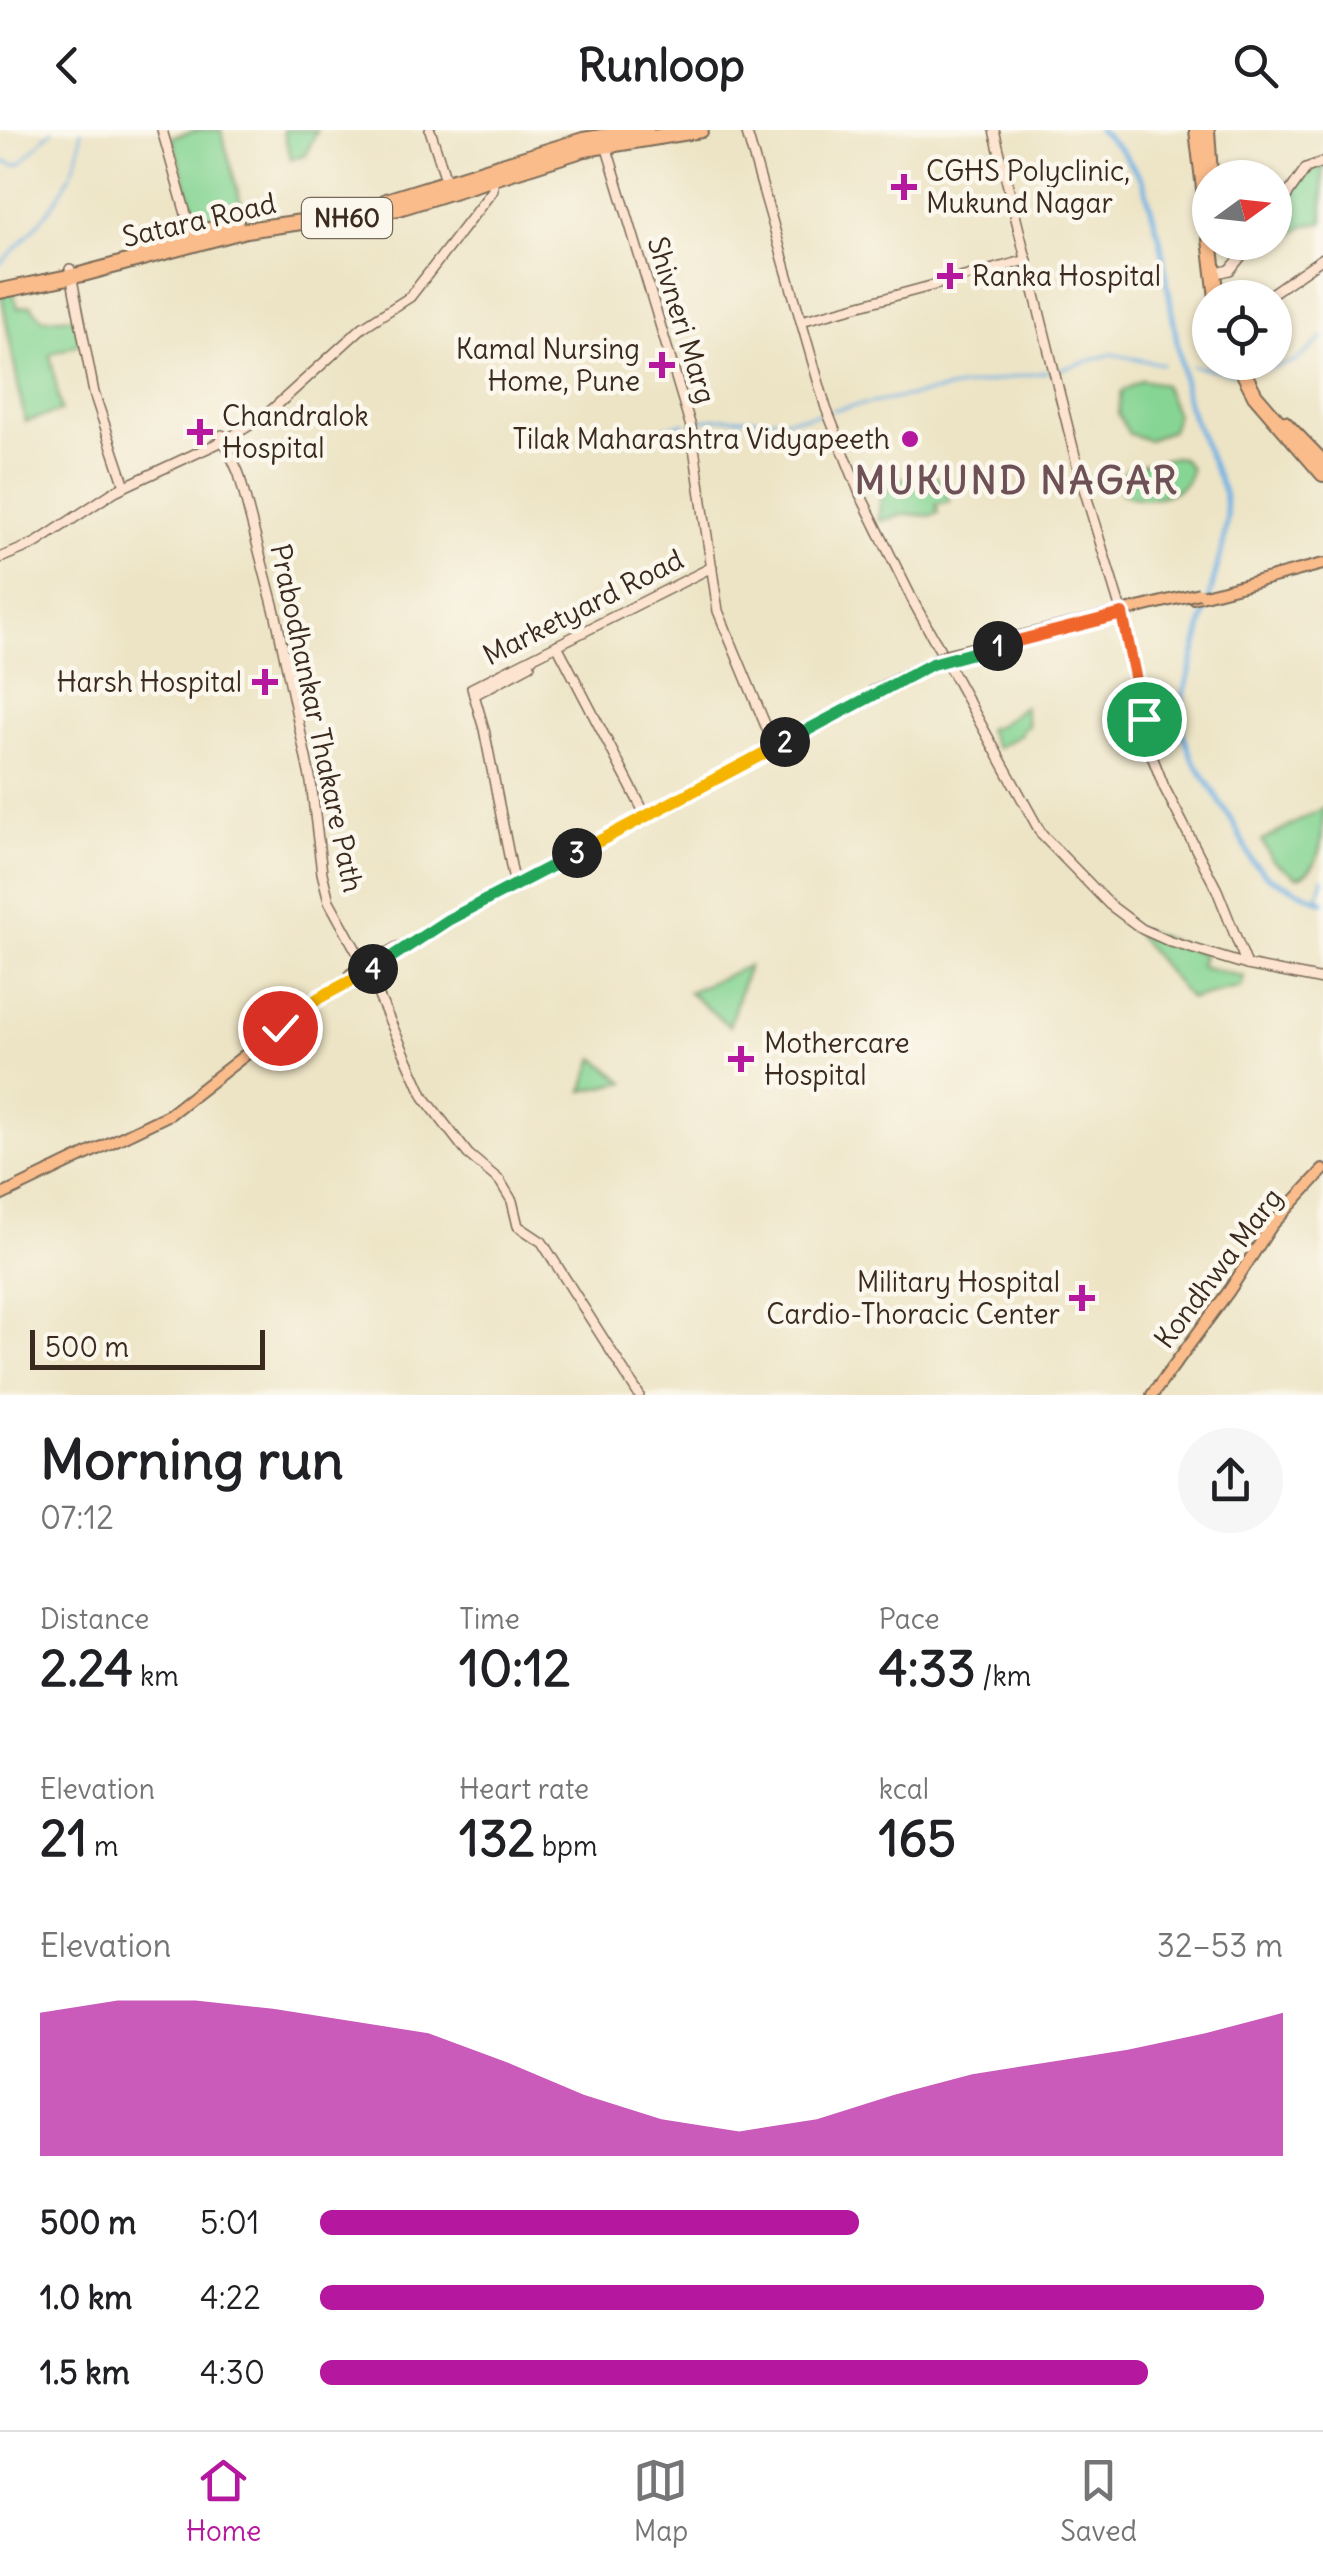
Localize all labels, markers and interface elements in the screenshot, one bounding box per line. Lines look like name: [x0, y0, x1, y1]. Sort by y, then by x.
text: Runloop: [578, 37, 745, 93]
icon: back: [40, 38, 95, 93]
icon: search: [1228, 38, 1283, 93]
place label: CGHS Polyclinic, Mukund Nagar: [926, 153, 1130, 221]
north arrow: [1192, 160, 1292, 260]
map controls: [1192, 160, 1292, 380]
marker: CGHS Polyclinic, Mukund Nagar: [891, 174, 917, 200]
street label: Satara Road: [119, 185, 279, 255]
road number: NH60: [302, 198, 392, 238]
street label: Shivneri Marg: [640, 232, 724, 408]
place label: Ranka Hospital: [972, 258, 1161, 294]
marker: Ranka Hospital: [937, 263, 963, 289]
button: locate: [1192, 280, 1292, 380]
place label: Kamal Nursing Home, Pune: [456, 331, 640, 399]
marker: Kamal Nursing Home, Pune: [649, 352, 675, 378]
place label: Chandralok Hospital: [222, 398, 369, 466]
marker: Chandralok Hospital: [187, 419, 213, 445]
place label: Tilak Maharashtra Vidyapeeth: [512, 421, 890, 457]
marker: Tilak Maharashtra Vidyapeeth: [899, 428, 921, 450]
district label: MUKUND NAGAR: [855, 457, 1179, 504]
street label: Prabodhankar Thakare Path: [262, 541, 372, 895]
street label: Marketyard Road: [477, 541, 689, 673]
pin: 1: [973, 621, 1023, 671]
text: 1: [992, 628, 1004, 664]
place label: Harsh Hospital: [56, 664, 242, 700]
marker: Harsh Hospital: [252, 669, 278, 695]
pin: [1102, 677, 1187, 762]
icon: arrive: [1117, 692, 1172, 747]
pin: 2: [760, 717, 810, 767]
text: 2: [777, 724, 793, 760]
pin: 3: [552, 828, 602, 878]
text: 3: [569, 835, 585, 871]
pin: 4: [348, 944, 398, 994]
text: 4: [365, 951, 381, 987]
pin: [238, 986, 323, 1071]
icon: check: [253, 1001, 308, 1056]
place label: Mothercare Hospital: [764, 1025, 910, 1093]
marker: Mothercare Hospital: [728, 1046, 754, 1072]
street label: Kondhwa Marg: [1146, 1181, 1290, 1355]
place label: Military Hospital Cardio-Thoracic Center: [766, 1264, 1060, 1332]
marker: Military Hospital Cardio-Thoracic Center: [1069, 1285, 1095, 1311]
scale bar: [30, 1325, 265, 1370]
text: 500 m: [45, 1329, 129, 1365]
text: Morning run: [40, 1425, 344, 1494]
button: share: [1178, 1428, 1283, 1533]
text: 07:12: [40, 1497, 114, 1538]
text: Distance: [40, 1601, 149, 1637]
text: Time: [459, 1601, 520, 1637]
text: Pace: [879, 1601, 940, 1637]
text: 2.24: [40, 1637, 133, 1700]
text: 10:12: [459, 1637, 571, 1700]
text: 4:33: [879, 1637, 976, 1700]
text: km: [133, 1658, 179, 1694]
text: /km: [976, 1658, 1031, 1694]
text: Elevation: [40, 1771, 155, 1807]
text: Heart rate: [459, 1771, 589, 1807]
text: kcal: [879, 1771, 929, 1807]
text: 21: [40, 1807, 87, 1870]
text: 132: [459, 1807, 535, 1870]
text: 165: [879, 1807, 956, 1870]
text: m: [87, 1828, 118, 1864]
text: bpm: [535, 1828, 598, 1864]
text: Elevation: [40, 1925, 171, 1966]
text: 32–53 m: [1157, 1925, 1283, 1966]
text: 500 m: [40, 2202, 136, 2243]
text: 5:01: [200, 2202, 259, 2243]
text: 1.0 km: [40, 2277, 132, 2318]
text: 4:22: [200, 2277, 261, 2318]
text: 1.5 km: [40, 2352, 130, 2393]
text: 4:30: [200, 2352, 265, 2393]
tab: Home: [186, 2453, 261, 2549]
tab: Map: [633, 2453, 688, 2549]
tab: Saved: [1060, 2453, 1137, 2549]

